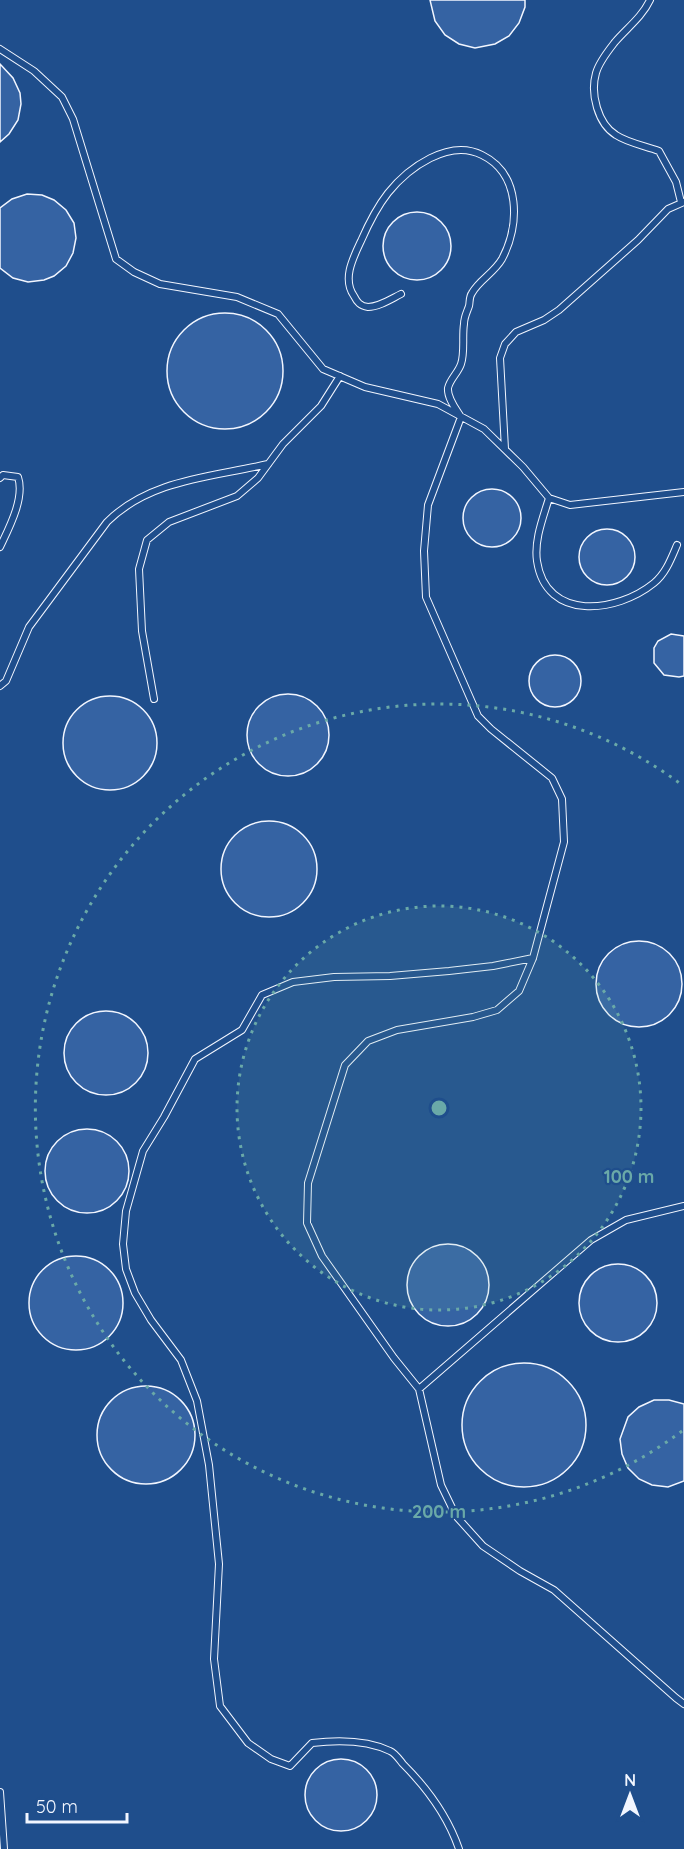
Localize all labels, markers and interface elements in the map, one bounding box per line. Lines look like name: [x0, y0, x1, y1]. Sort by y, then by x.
centre of rings: [429, 1098, 449, 1118]
text: 100 m: [604, 1165, 654, 1188]
text: 200 m: [412, 1500, 466, 1523]
north arrow: [600, 1765, 660, 1825]
text: N: [624, 1770, 636, 1790]
scale bar: [27, 1786, 128, 1824]
text: 50 m: [36, 1795, 78, 1818]

